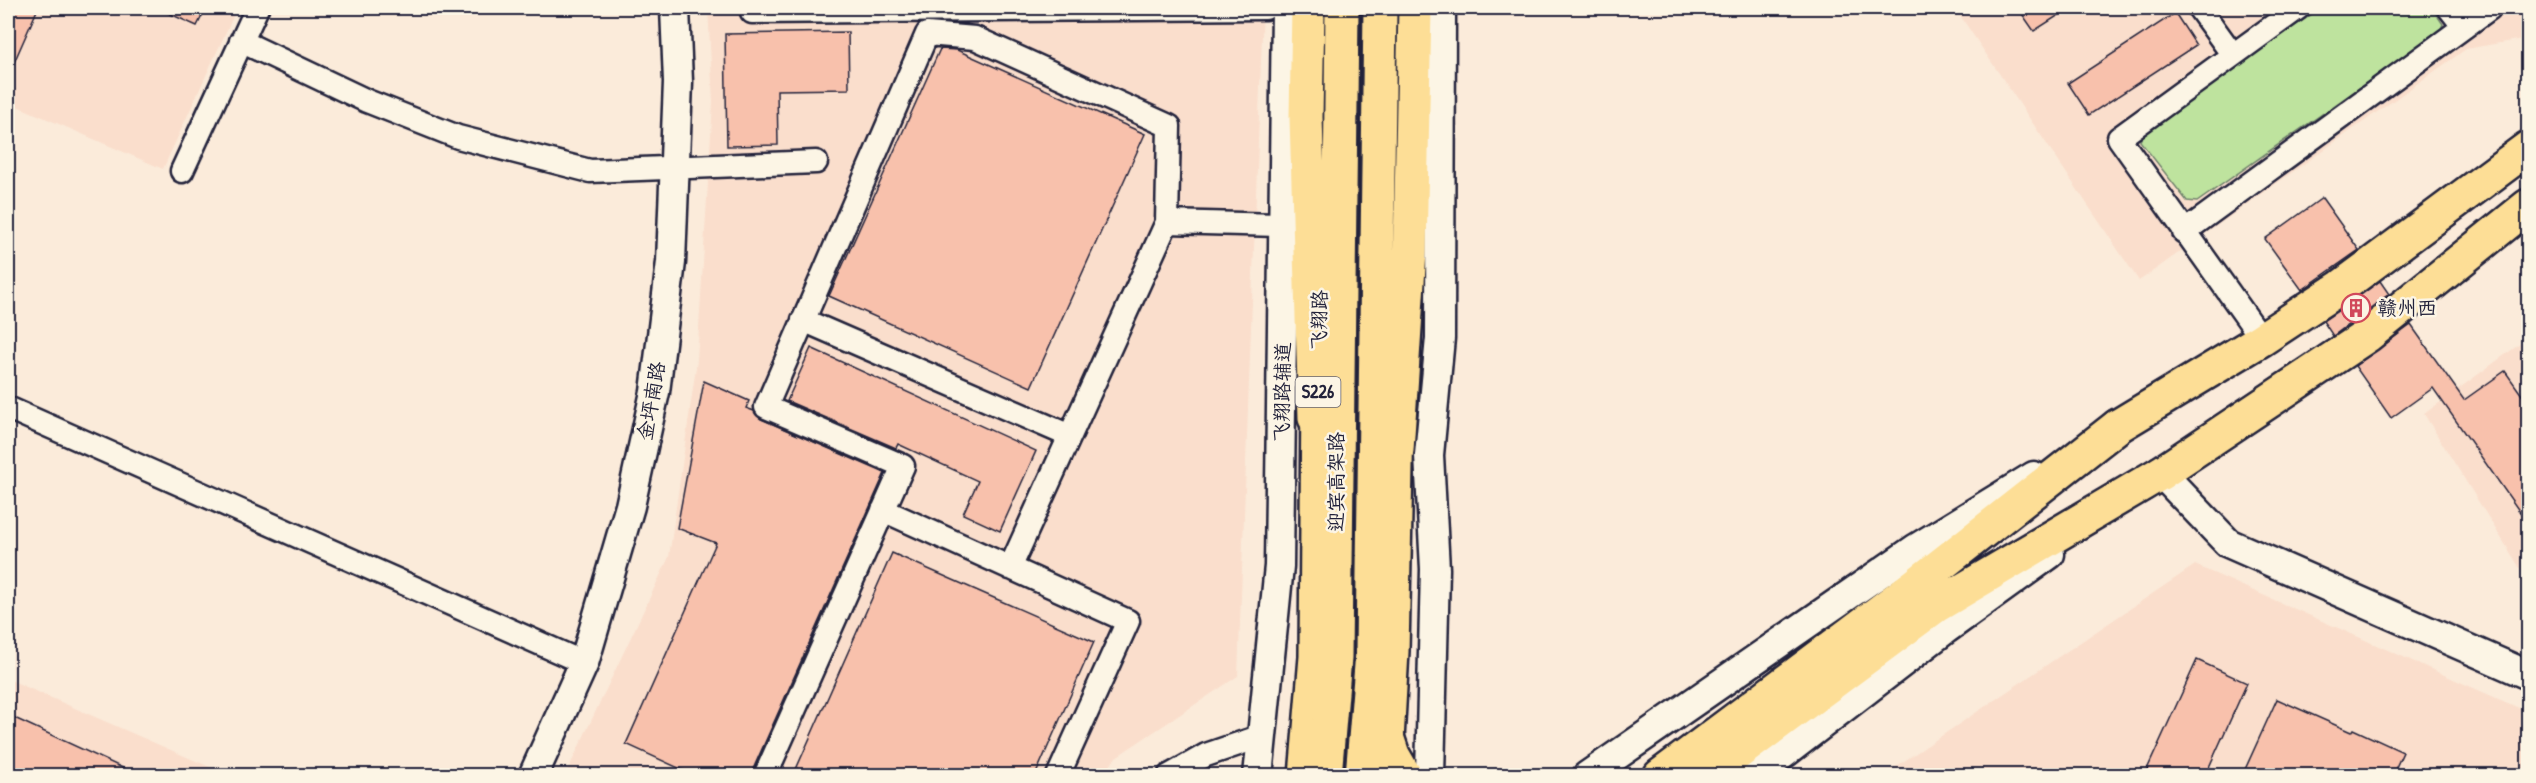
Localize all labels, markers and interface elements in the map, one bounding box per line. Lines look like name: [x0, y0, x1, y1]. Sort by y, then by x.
street label: 飞翔路: [1304, 289, 1333, 350]
building icon: 赣州西: [2340, 292, 2372, 324]
place label: 赣州西: [2377, 294, 2437, 321]
street label: 飞翔路辅道: [1267, 342, 1296, 442]
street label: 金坪南路: [630, 358, 671, 443]
road number: S226: [1296, 377, 1340, 407]
street label: 迎宾高架路: [1322, 431, 1349, 532]

